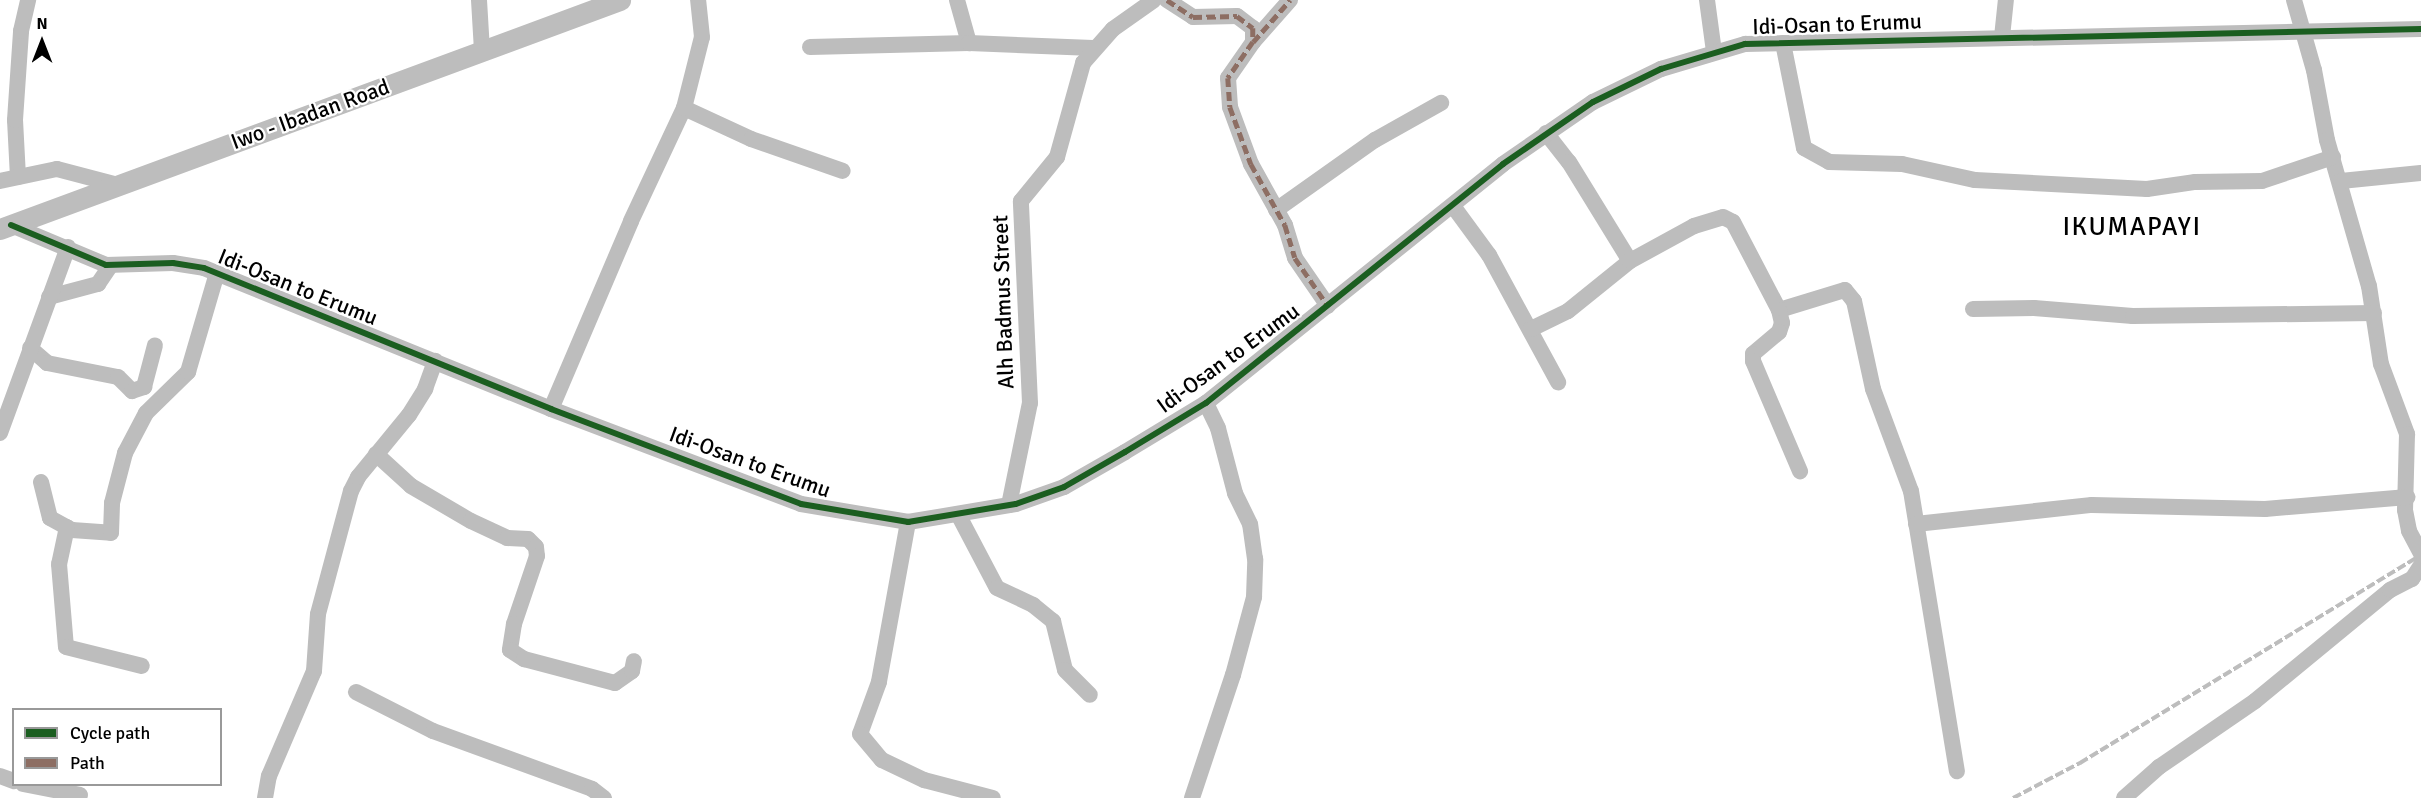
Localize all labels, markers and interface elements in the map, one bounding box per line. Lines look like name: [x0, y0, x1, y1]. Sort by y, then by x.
street label: Idi-Osan to Erumu: [1752, 8, 1922, 40]
north arrow: [12, 12, 72, 72]
text: N: [36, 14, 48, 34]
street label: Iwo - Ibadan Road: [227, 73, 393, 155]
district label: IKUMAPAYI: [2062, 212, 2202, 244]
street label: Alh Badmus Street: [987, 215, 1019, 389]
street label: Idi-Osan to Erumu: [214, 243, 382, 331]
street label: Idi-Osan to Erumu: [1152, 297, 1304, 419]
street label: Idi-Osan to Erumu: [666, 421, 834, 503]
legend: [12, 708, 222, 786]
text: Cycle path: [70, 722, 150, 744]
text: Path: [70, 752, 105, 774]

